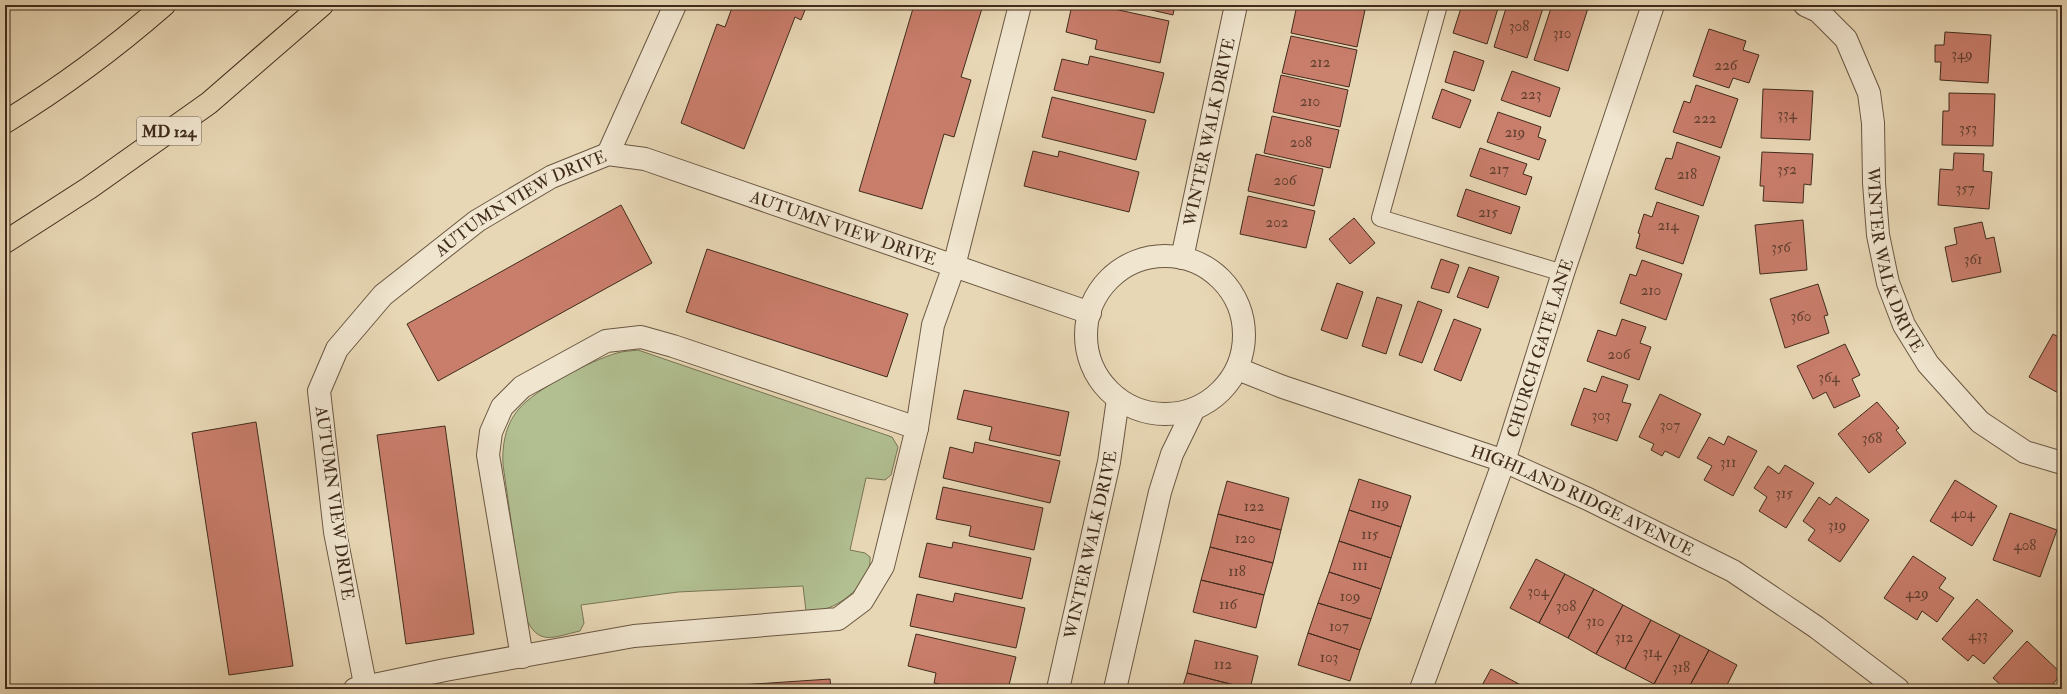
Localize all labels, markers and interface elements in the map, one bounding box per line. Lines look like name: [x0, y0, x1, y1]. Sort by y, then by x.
house number: 308: [1509, 17, 1529, 36]
house number: 310: [1553, 24, 1571, 43]
street label: WINTER WALK DRIVE: [1179, 36, 1240, 229]
house number: 349: [1951, 45, 1973, 64]
house number: 212: [1310, 53, 1331, 72]
house number: 226: [1715, 56, 1739, 75]
house number: 223: [1521, 85, 1541, 104]
house number: 210: [1300, 92, 1320, 111]
house number: 334: [1777, 105, 1798, 124]
house number: 222: [1694, 109, 1717, 128]
road number: MD 124: [137, 117, 201, 145]
house number: 353: [1959, 119, 1977, 138]
house number: 219: [1505, 123, 1525, 142]
house number: 208: [1290, 133, 1312, 152]
street label: AUTUMN VIEW DRIVE: [430, 146, 609, 262]
house number: 217: [1489, 160, 1509, 179]
house number: 352: [1777, 160, 1797, 179]
house number: 218: [1677, 165, 1697, 184]
street label: WINTER WALK DRIVE: [1863, 166, 1928, 356]
house number: 206: [1274, 171, 1298, 190]
house number: 357: [1955, 179, 1975, 198]
street label: AUTUMN VIEW DRIVE: [746, 186, 939, 270]
house number: 215: [1478, 203, 1498, 222]
house number: 202: [1266, 213, 1289, 232]
house number: 214: [1657, 216, 1679, 235]
house number: 356: [1771, 238, 1792, 257]
house number: 361: [1964, 250, 1982, 269]
street label: CHURCH GATE LANE: [1502, 256, 1578, 440]
house number: 210: [1641, 281, 1661, 300]
house number: 360: [1790, 307, 1812, 326]
house number: 206: [1608, 345, 1632, 364]
house number: 364: [1818, 368, 1841, 387]
street label: AUTUMN VIEW DRIVE: [310, 404, 359, 601]
house number: 303: [1591, 406, 1611, 425]
house number: 307: [1660, 416, 1680, 435]
house number: 368: [1862, 429, 1882, 448]
street label: HIGHLAND RIDGE AVENUE: [1468, 441, 1697, 561]
street label: WINTER WALK DRIVE: [1059, 449, 1122, 642]
house number: 311: [1720, 453, 1736, 472]
house number: 315: [1775, 484, 1793, 503]
house number: 119: [1371, 494, 1389, 513]
house number: 122: [1244, 497, 1265, 516]
house number: 404: [1951, 504, 1976, 523]
house number: 319: [1828, 516, 1846, 535]
house number: 115: [1361, 525, 1379, 544]
house number: 120: [1235, 529, 1255, 548]
house number: 408: [2014, 536, 2036, 555]
house number: 111: [1352, 556, 1368, 575]
house number: 118: [1228, 562, 1246, 581]
house number: 304: [1527, 582, 1550, 601]
house number: 429: [1905, 584, 1929, 603]
house number: 109: [1340, 587, 1360, 606]
house number: 116: [1219, 595, 1239, 614]
house number: 308: [1556, 597, 1576, 616]
house number: 310: [1586, 612, 1604, 631]
house number: 107: [1329, 617, 1349, 636]
house number: 433: [1968, 626, 1988, 645]
house number: 312: [1615, 628, 1634, 647]
house number: 314: [1642, 643, 1663, 662]
house number: 103: [1320, 648, 1338, 667]
house number: 112: [1214, 655, 1233, 674]
house number: 318: [1672, 658, 1690, 677]

